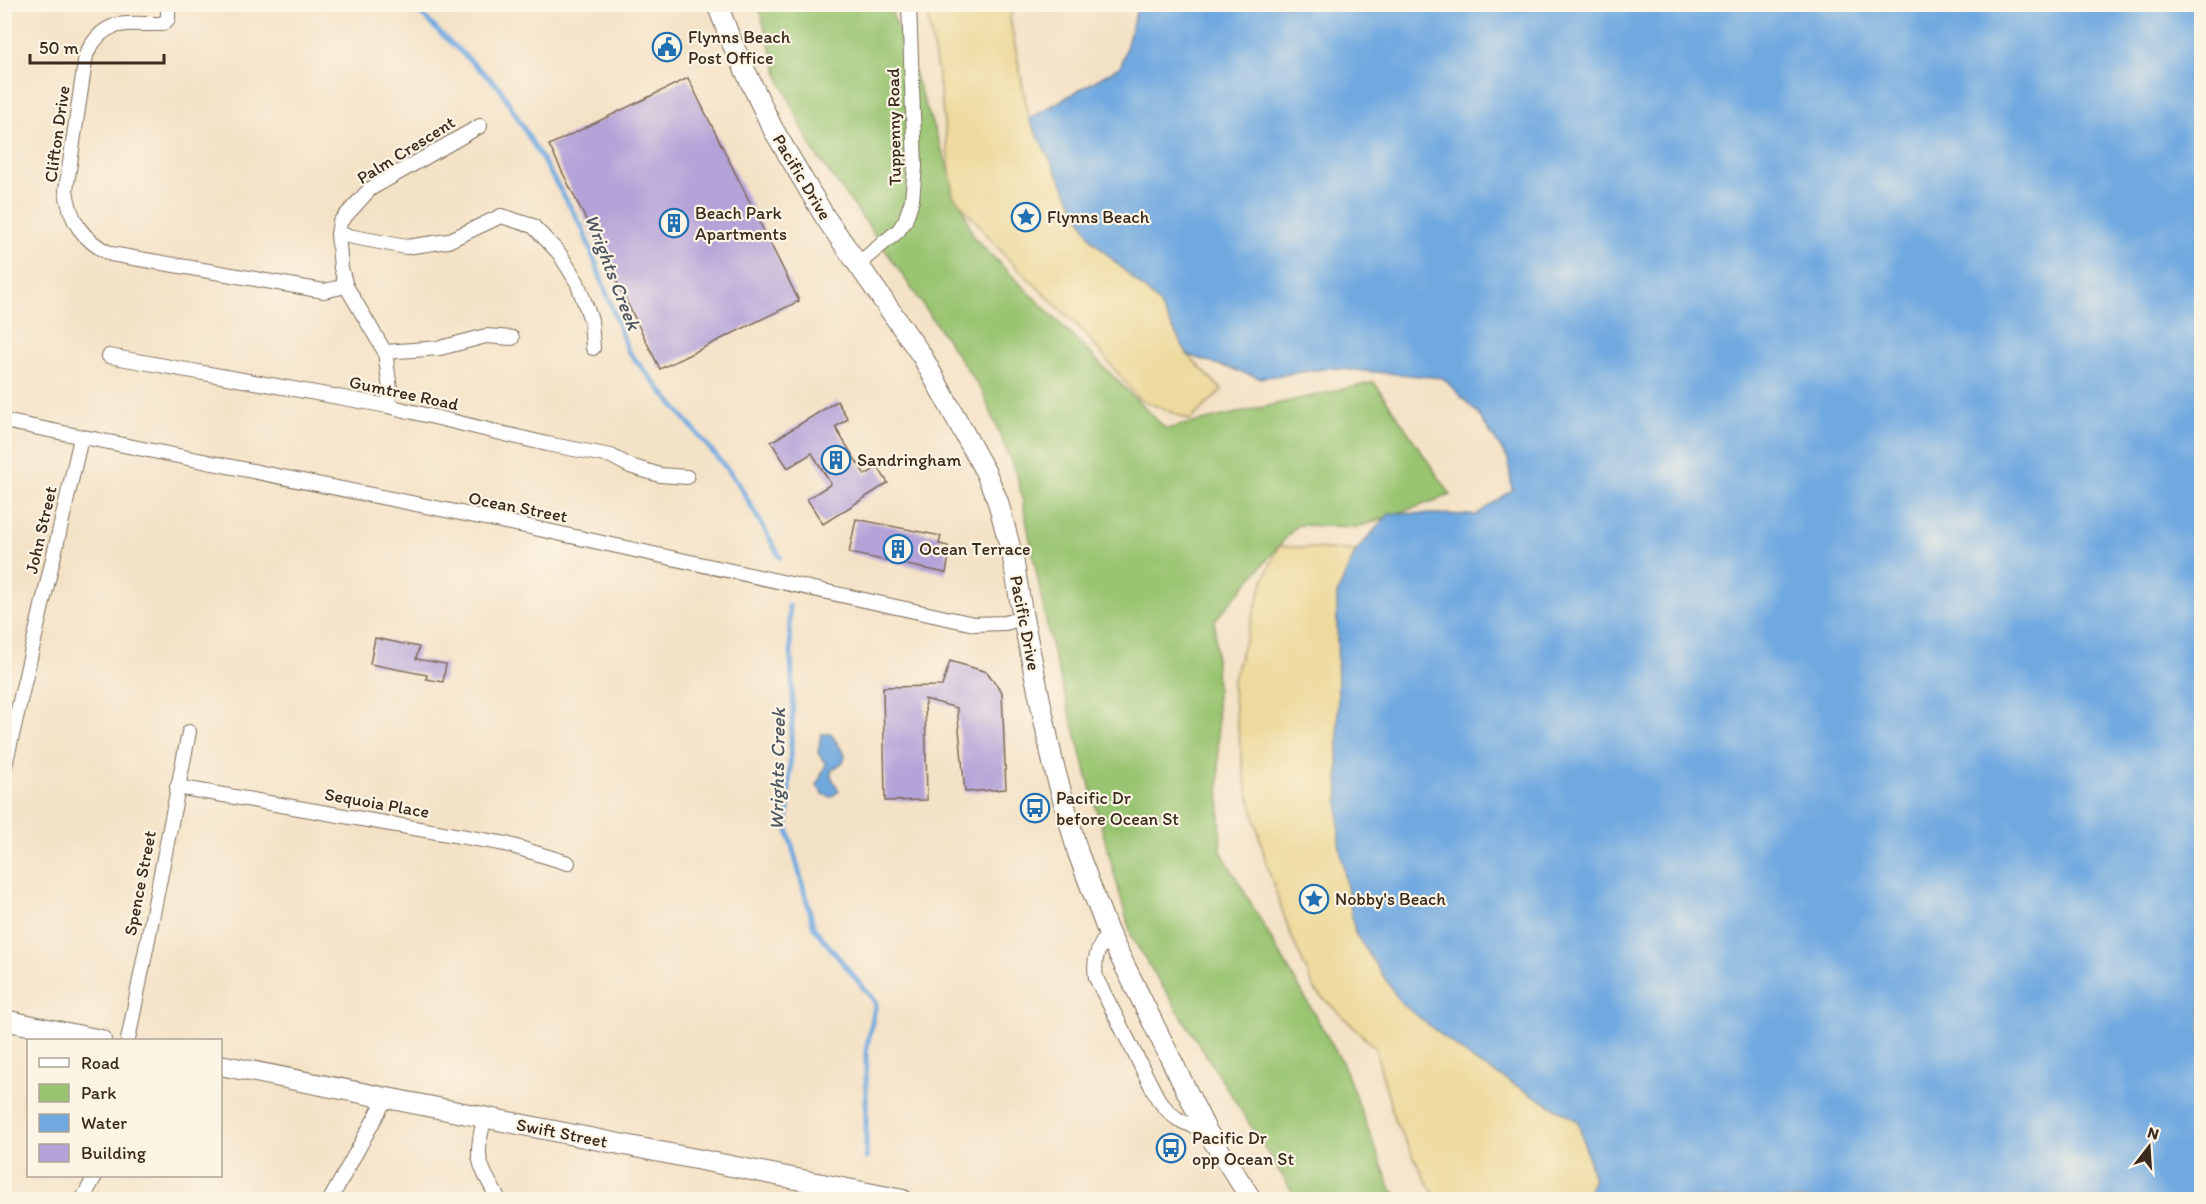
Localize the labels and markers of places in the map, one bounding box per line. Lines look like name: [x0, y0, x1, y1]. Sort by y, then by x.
place label: Flynns Beach Post Office: [688, 26, 791, 69]
public building icon: Flynns Beach Post Office: [651, 31, 683, 63]
place icon: Flynns Beach: [1010, 201, 1042, 233]
place label: Beach Park Apartments: [695, 202, 787, 245]
place label: Flynns Beach: [1047, 206, 1150, 228]
building icon: Beach Park Apartments: [658, 207, 690, 239]
building icon: Sandringham: [820, 444, 852, 476]
place label: Sandringham: [857, 449, 961, 471]
building icon: Ocean Terrace: [882, 533, 914, 565]
place label: Ocean Terrace: [919, 538, 1031, 560]
place label: Pacific Dr before Ocean St: [1056, 787, 1179, 830]
bus stop icon: Pacific Dr before Ocean St: [1019, 792, 1051, 824]
place icon: Nobby's Beach: [1298, 883, 1330, 915]
place label: Nobby's Beach: [1335, 888, 1446, 910]
place label: Pacific Dr opp Ocean St: [1192, 1127, 1294, 1170]
bus stop icon: Pacific Dr opp Ocean St: [1155, 1132, 1187, 1164]

